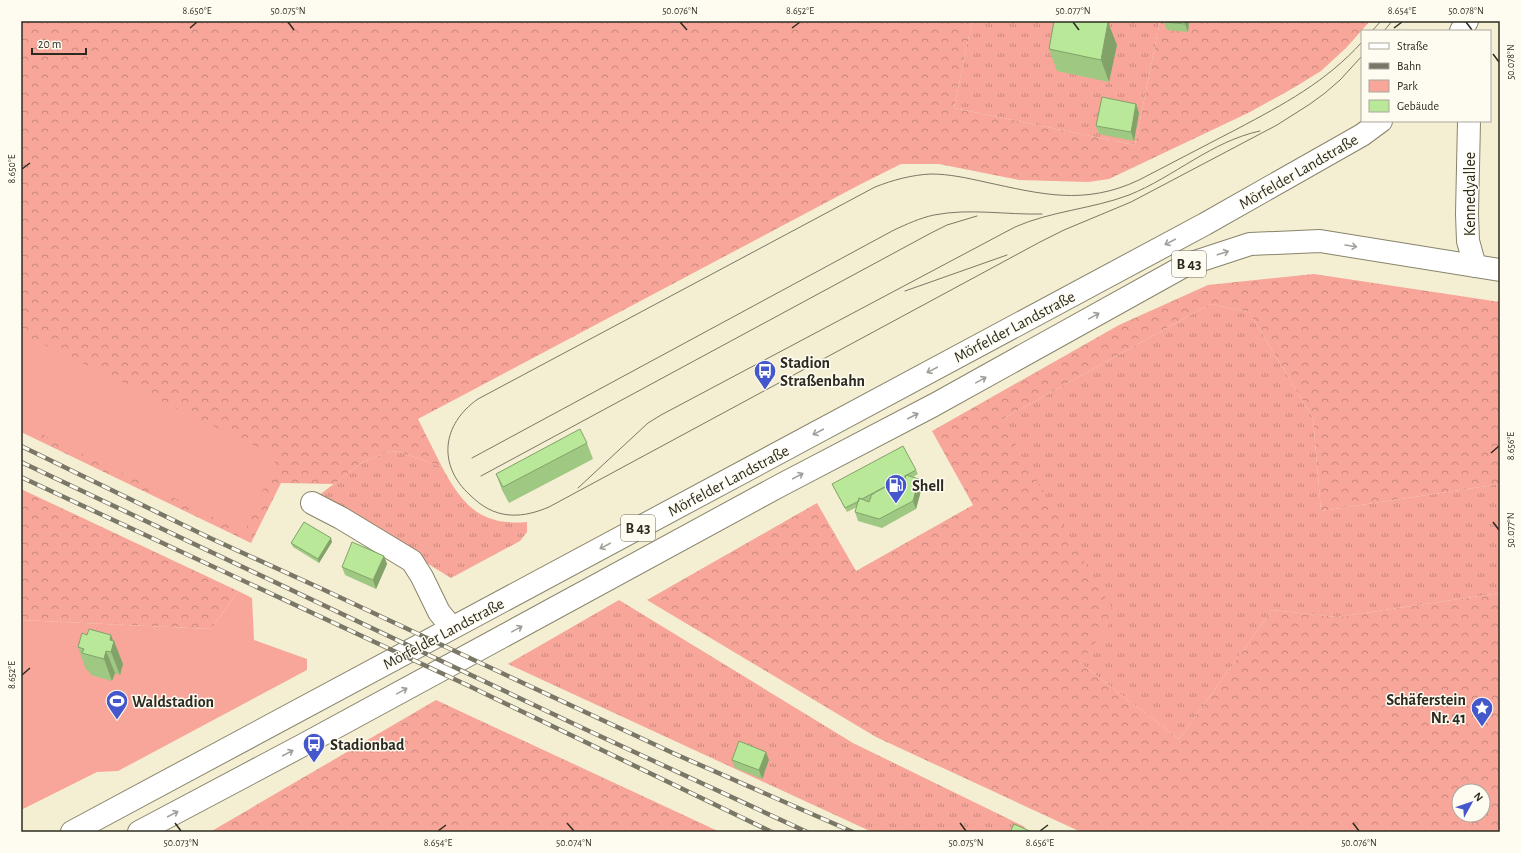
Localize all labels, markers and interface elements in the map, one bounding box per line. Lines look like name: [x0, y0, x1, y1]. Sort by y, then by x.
text: 8.650°E: [183, 6, 212, 16]
text: 50.075°N: [270, 6, 306, 16]
text: 50.076°N: [662, 6, 698, 16]
text: 8.652°E: [786, 6, 814, 16]
text: 50.077°N: [1055, 6, 1091, 16]
text: 8.654°E: [1388, 6, 1416, 16]
text: 50.078°N: [1448, 6, 1484, 16]
scale bar: [32, 30, 86, 56]
legend: [1361, 30, 1491, 122]
text: 20 m: [38, 38, 61, 50]
text: Straße: [1397, 40, 1428, 52]
text: 50.078°N: [1506, 44, 1516, 80]
text: Bahn: [1397, 60, 1421, 72]
text: Park: [1397, 80, 1418, 92]
text: Gebäude: [1397, 100, 1439, 112]
street label: Mörfelder Landstraße: [1236, 131, 1361, 212]
street label: Kennedyallee: [1462, 152, 1479, 236]
text: 8.650°E: [7, 154, 17, 183]
one-way arrow: [1164, 239, 1176, 247]
one-way arrow: [1344, 242, 1357, 250]
one-way arrow: [1216, 249, 1229, 256]
road number: B 43: [1172, 251, 1206, 277]
street label: Mörfelder Landstraße: [951, 288, 1078, 366]
one-way arrow: [1088, 312, 1100, 320]
place label: Stadion Straßenbahn: [780, 355, 865, 389]
bus stop icon: Stadion Straßenbahn: [752, 358, 778, 391]
one-way arrow: [927, 367, 939, 374]
one-way arrow: [975, 375, 987, 383]
one-way arrow: [907, 412, 919, 419]
one-way arrow: [812, 428, 824, 436]
text: 8.656°E: [1506, 432, 1516, 460]
street label: Mörfelder Landstraße: [665, 442, 792, 520]
one-way arrow: [792, 472, 804, 479]
fuel station icon: Shell: [883, 472, 909, 505]
place label: Shell: [912, 478, 944, 494]
text: 50.077°N: [1506, 512, 1516, 548]
road number: B 43: [621, 515, 655, 541]
one-way arrow: [599, 543, 611, 550]
street label: Mörfelder Landstraße: [380, 595, 507, 673]
one-way arrow: [511, 624, 523, 632]
text: 8.652°E: [7, 661, 17, 689]
one-way arrow: [396, 686, 408, 694]
sports icon: Waldstadion: [104, 688, 130, 721]
place label: Schäferstein Nr. 41: [1386, 692, 1466, 726]
place label: Waldstadion: [132, 694, 214, 710]
place icon: Schäferstein Nr. 41: [1469, 695, 1495, 728]
bus stop icon: Stadionbad: [301, 731, 327, 764]
place label: Stadionbad: [330, 737, 405, 753]
one-way arrow: [282, 748, 294, 756]
north arrow: [1451, 783, 1491, 823]
text: N: [1472, 790, 1485, 803]
one-way arrow: [167, 809, 179, 817]
text: 50.073°N: [163, 838, 199, 848]
text: 8.654°E: [424, 838, 452, 848]
text: 50.074°N: [556, 838, 592, 848]
text: 50.075°N: [948, 838, 984, 848]
text: 8.656°E: [1026, 838, 1054, 848]
text: 50.076°N: [1341, 838, 1377, 848]

